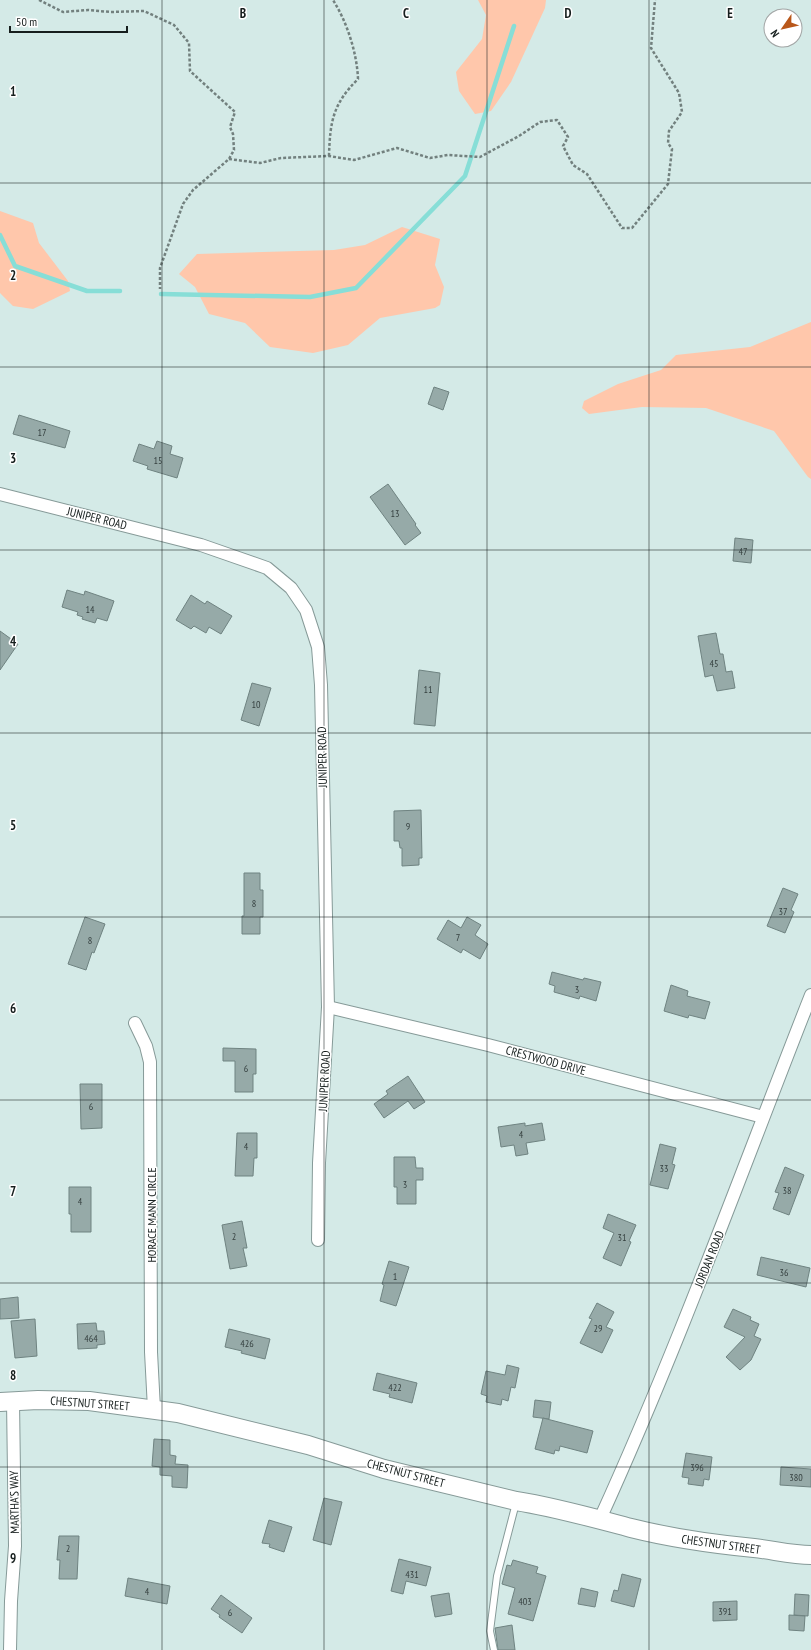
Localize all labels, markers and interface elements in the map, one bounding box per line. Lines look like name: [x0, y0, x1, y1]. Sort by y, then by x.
text: B: [240, 5, 246, 22]
text: C: [403, 5, 409, 22]
text: D: [565, 5, 572, 22]
text: E: [727, 5, 733, 22]
scale bar: [10, 8, 127, 34]
north arrow: [763, 8, 803, 48]
text: 50 m: [16, 14, 37, 29]
text: N: [767, 27, 782, 40]
text: 1: [10, 83, 16, 100]
text: 2: [10, 267, 16, 284]
house number: 17: [38, 426, 47, 439]
text: 3: [10, 450, 16, 467]
house number: 15: [154, 454, 163, 467]
street label: JUNIPER ROAD: [65, 503, 128, 533]
house number: 13: [391, 507, 400, 520]
house number: 47: [739, 545, 748, 558]
house number: 14: [86, 603, 95, 616]
text: 4: [10, 633, 17, 650]
house number: 45: [710, 657, 719, 670]
house number: 11: [424, 683, 433, 696]
house number: 10: [252, 698, 261, 711]
street label: JUNIPER ROAD: [314, 726, 330, 789]
text: 5: [10, 817, 16, 834]
house number: 9: [406, 820, 410, 833]
house number: 8: [252, 897, 256, 910]
house number: 37: [779, 905, 788, 918]
house number: 7: [456, 931, 460, 944]
house number: 8: [88, 934, 92, 947]
house number: 3: [575, 983, 579, 996]
text: 6: [10, 1000, 16, 1017]
street label: CRESTWOOD DRIVE: [504, 1042, 588, 1078]
street label: JUNIPER ROAD: [315, 1050, 333, 1113]
house number: 6: [244, 1062, 249, 1075]
house number: 6: [89, 1100, 94, 1113]
house number: 4: [519, 1128, 524, 1141]
house number: 4: [244, 1140, 249, 1153]
house number: 33: [660, 1162, 669, 1175]
street label: HORACE MANN CIRCLE: [144, 1167, 159, 1263]
house number: 3: [403, 1178, 407, 1191]
text: 7: [10, 1183, 16, 1200]
house number: 38: [783, 1184, 792, 1197]
house number: 4: [78, 1195, 83, 1208]
street label: JORDAN ROAD: [690, 1229, 727, 1290]
house number: 2: [232, 1230, 236, 1243]
house number: 31: [618, 1231, 627, 1244]
house number: 36: [780, 1266, 789, 1279]
house number: 1: [393, 1270, 397, 1283]
house number: 29: [594, 1322, 603, 1335]
house number: 464: [84, 1332, 98, 1345]
house number: 426: [240, 1337, 254, 1350]
text: 8: [10, 1367, 16, 1384]
house number: 422: [388, 1381, 402, 1394]
street label: CHESTNUT STREET: [50, 1393, 131, 1413]
street label: CHESTNUT STREET: [366, 1455, 447, 1491]
house number: 396: [690, 1461, 704, 1474]
street label: MARTHA'S WAY: [6, 1470, 22, 1534]
house number: 380: [789, 1471, 803, 1484]
street label: CHESTNUT STREET: [680, 1531, 762, 1557]
house number: 2: [66, 1542, 70, 1555]
text: 9: [10, 1550, 16, 1567]
house number: 431: [405, 1568, 419, 1581]
house number: 4: [145, 1585, 150, 1598]
house number: 403: [518, 1595, 532, 1608]
house number: 391: [718, 1605, 732, 1618]
house number: 6: [228, 1606, 233, 1619]

